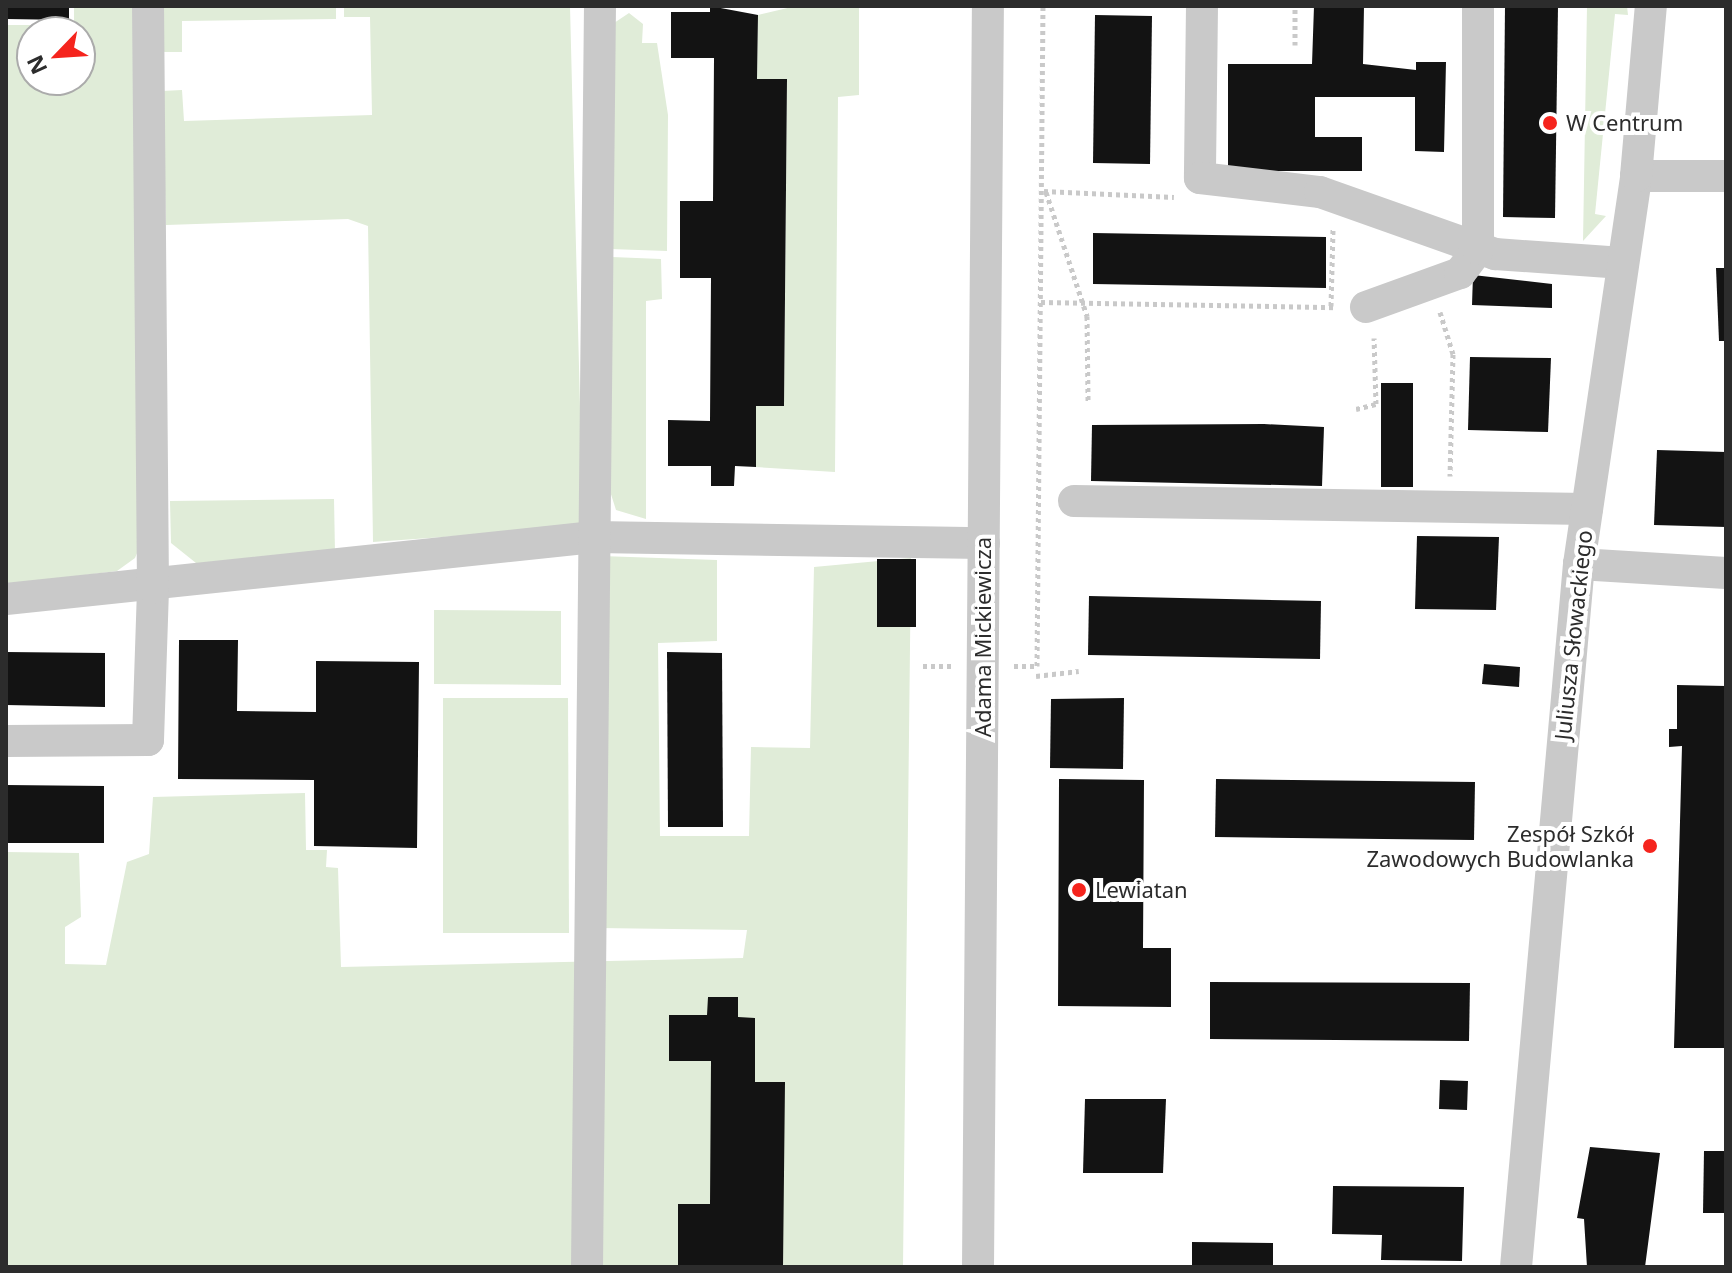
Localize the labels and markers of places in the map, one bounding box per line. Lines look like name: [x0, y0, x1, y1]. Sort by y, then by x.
place label: W Centrum: [1566, 110, 1683, 136]
marker: W Centrum: [1541, 114, 1559, 132]
place label: Zespół Szkół Zawodowych Budowlanka: [1366, 820, 1634, 872]
marker: Zespół Szkół Zawodowych Budowlanka: [1641, 837, 1659, 855]
place label: Lewiatan: [1095, 877, 1188, 903]
marker: Lewiatan: [1070, 881, 1088, 899]

